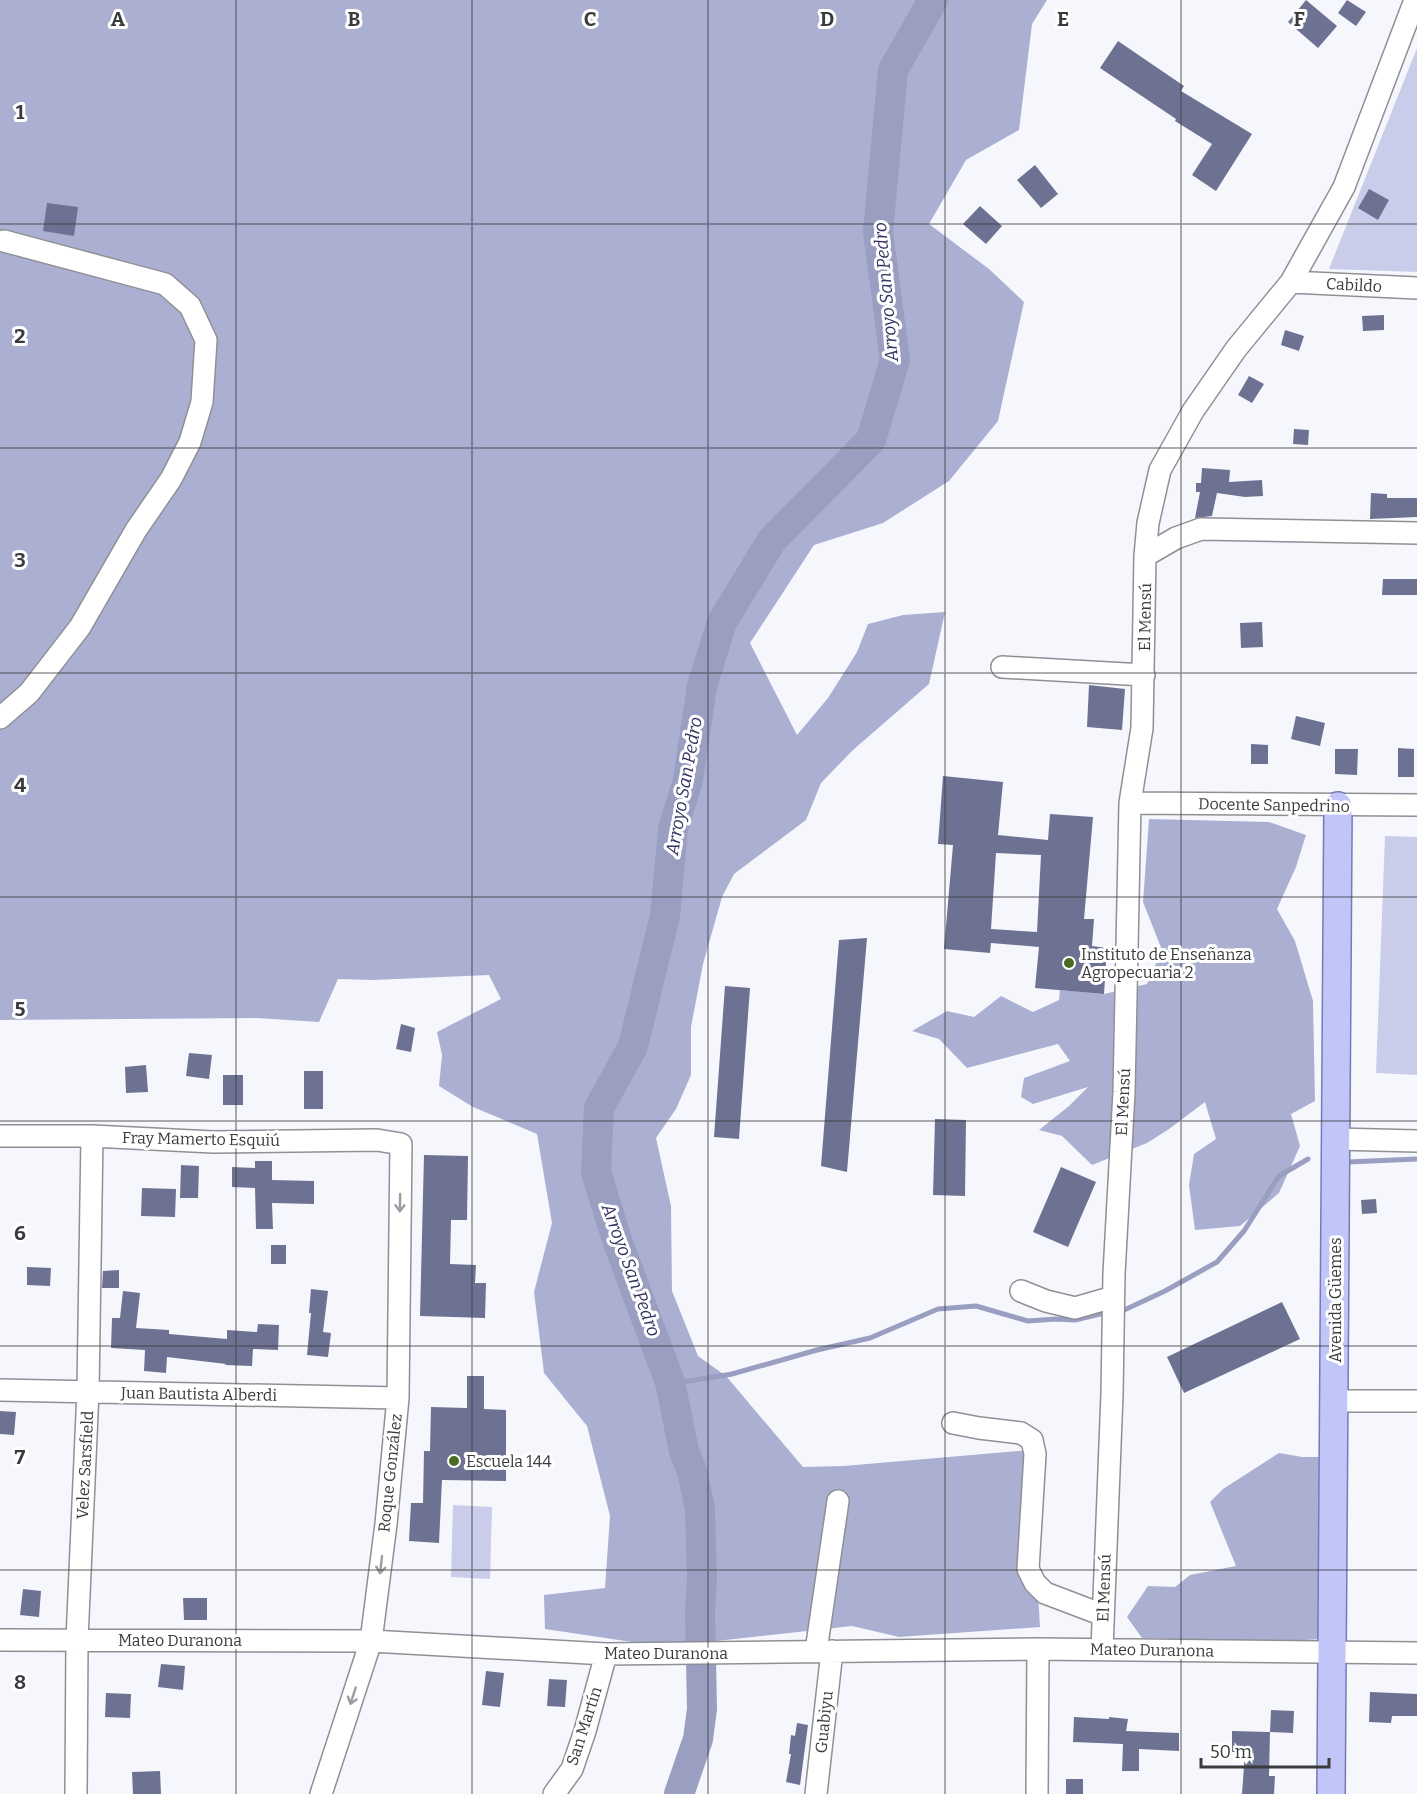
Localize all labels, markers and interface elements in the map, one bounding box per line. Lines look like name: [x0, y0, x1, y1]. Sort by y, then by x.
text: A: [111, 7, 126, 31]
text: B: [348, 7, 361, 31]
text: C: [584, 7, 596, 31]
text: D: [820, 7, 834, 31]
text: E: [1057, 7, 1069, 31]
text: F: [1293, 7, 1305, 31]
text: 1: [16, 100, 25, 124]
water label: Arroyo San Pedro: [869, 221, 903, 364]
street label: Cabildo: [1326, 274, 1382, 296]
text: 2: [14, 324, 26, 348]
text: 3: [14, 548, 26, 572]
street label: El Mensú: [1135, 583, 1155, 651]
water label: Arroyo San Pedro: [661, 715, 707, 858]
text: 4: [14, 773, 26, 797]
street label: Docente Sanpedrino: [1198, 794, 1350, 816]
place label: Instituto de Enseñanza Agropecuaria 2: [1081, 945, 1252, 982]
marker: Instituto de Enseñanza Agropecuaria 2: [1062, 956, 1076, 970]
text: 5: [15, 997, 26, 1021]
street label: El Mensú: [1112, 1067, 1134, 1137]
street label: Fray Mamerto Esquiú: [122, 1128, 280, 1150]
one-way arrow: [395, 1192, 406, 1212]
water label: Arroyo San Pedro: [596, 1200, 665, 1339]
text: 6: [14, 1221, 26, 1245]
street label: Avenida Güemes: [1326, 1237, 1345, 1363]
street label: Juan Bautista Alberdi: [120, 1383, 277, 1405]
street label: Velez Sarsfield: [73, 1410, 97, 1520]
street label: Roque González: [374, 1412, 406, 1533]
text: 7: [15, 1445, 26, 1469]
place label: Escuela 144: [466, 1452, 552, 1471]
marker: Escuela 144: [447, 1454, 461, 1468]
one-way arrow: [375, 1554, 386, 1574]
street label: El Mensú: [1093, 1554, 1115, 1622]
street label: Mateo Duranona: [118, 1631, 242, 1650]
street label: Mateo Duranona: [1090, 1639, 1215, 1661]
street label: Mateo Duranona: [604, 1644, 728, 1663]
text: 8: [14, 1670, 26, 1694]
street label: San Martín: [562, 1684, 606, 1768]
one-way arrow: [347, 1686, 358, 1705]
street label: Guabiyu: [811, 1690, 837, 1754]
scale bar: [1201, 1731, 1328, 1769]
text: 50 m: [1210, 1741, 1252, 1763]

